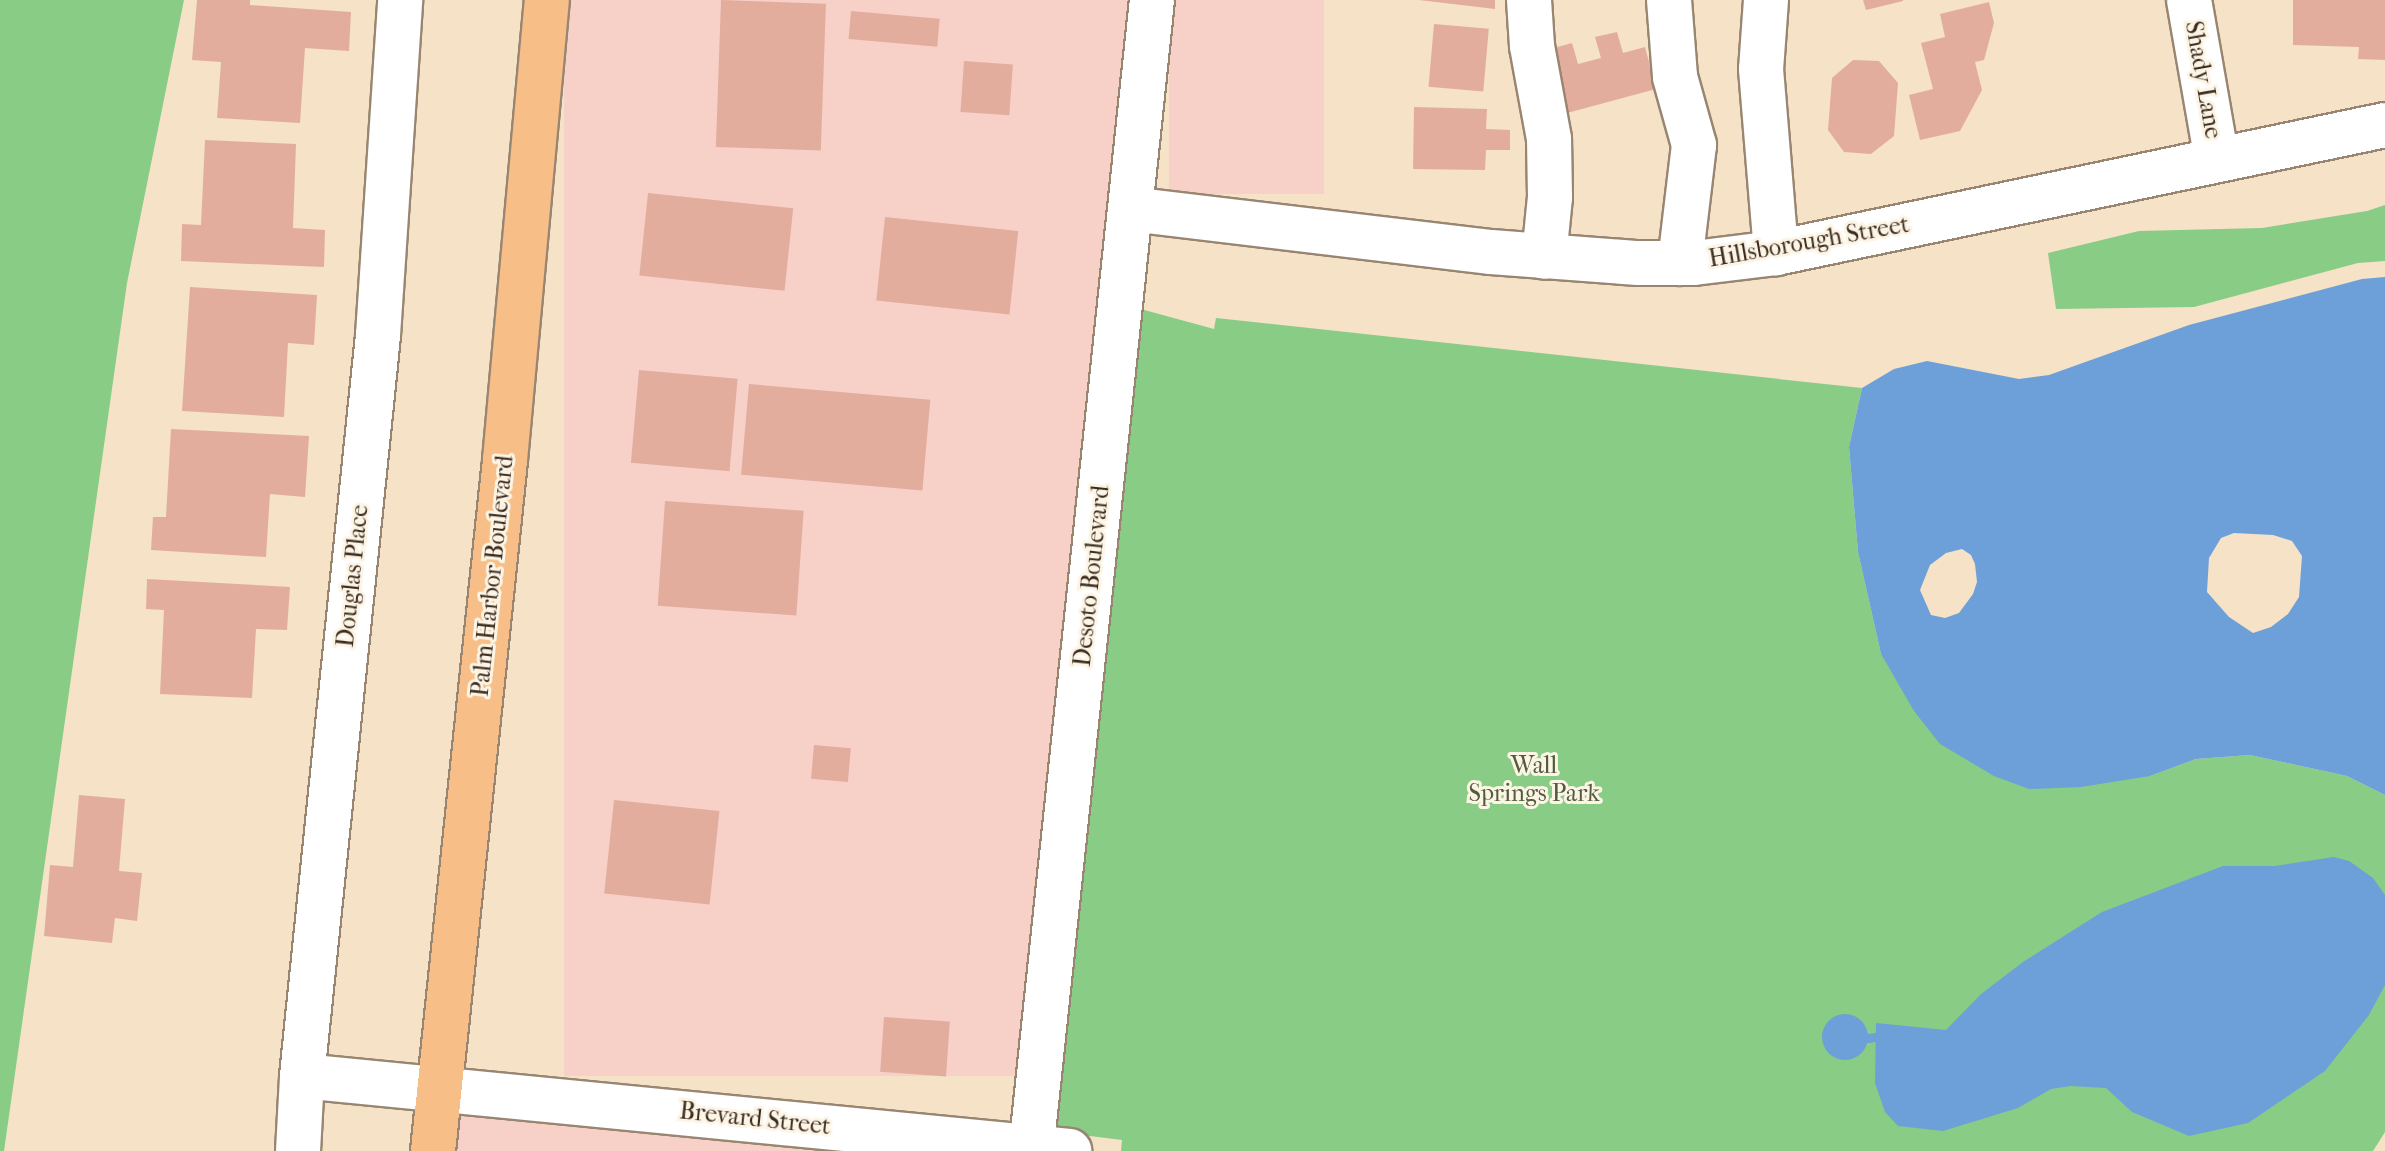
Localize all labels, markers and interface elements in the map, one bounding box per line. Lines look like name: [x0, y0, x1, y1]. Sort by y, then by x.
street label: Shady Lane: [2178, 19, 2228, 141]
street label: Hillsborough Street: [1706, 210, 1912, 274]
street label: Palm Harbor Boulevard: [466, 454, 520, 698]
street label: Desoto Boulevard: [1068, 484, 1116, 668]
street label: Douglas Place: [331, 503, 375, 649]
park label: Wall Springs Park: [1468, 752, 1600, 808]
street label: Brevard Street: [678, 1097, 832, 1141]

